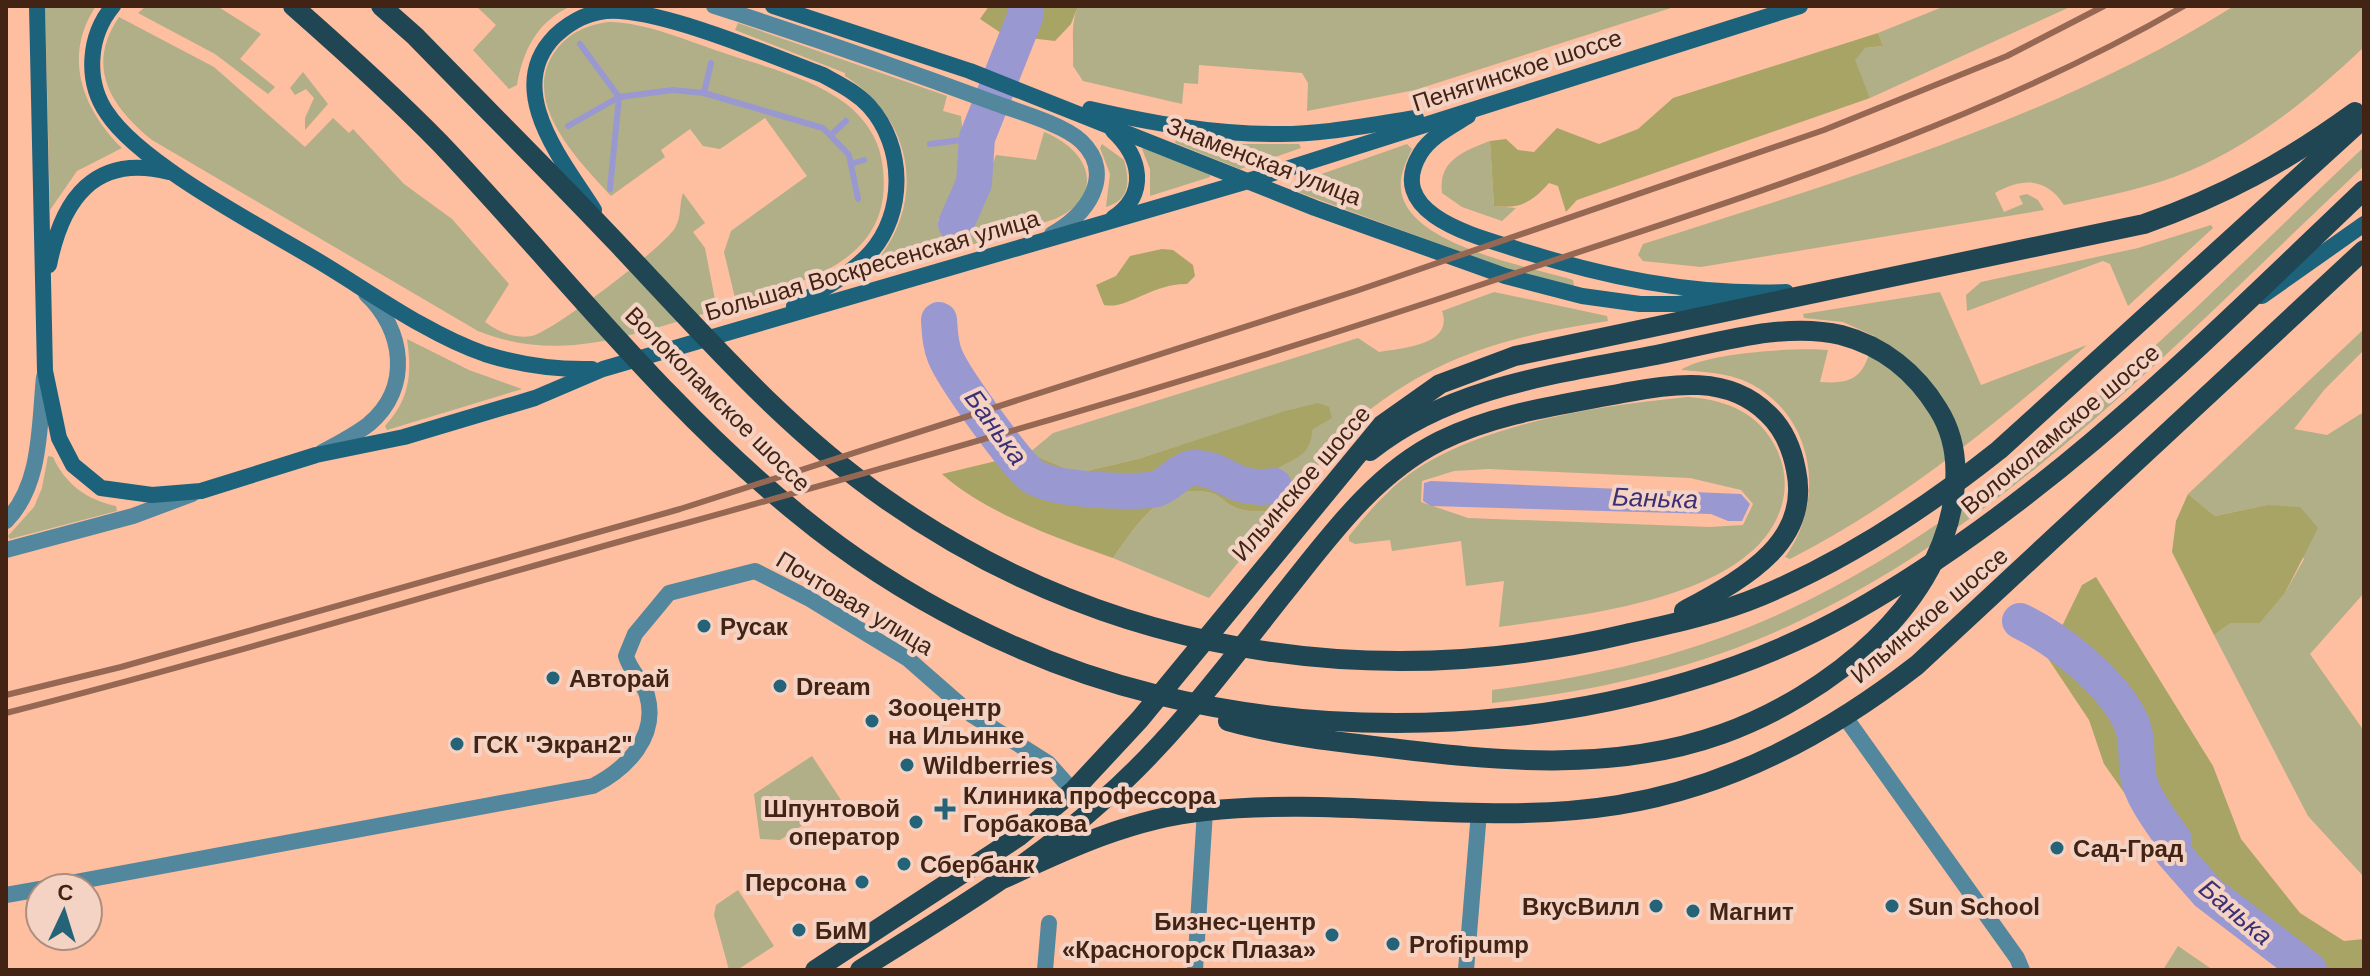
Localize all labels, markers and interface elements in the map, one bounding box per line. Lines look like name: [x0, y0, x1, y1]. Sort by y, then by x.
street label: Пенягинское шоссе: [1409, 23, 1625, 117]
street label: Знаменская улица: [1163, 111, 1366, 211]
street label: Большая Воскресенская улица: [702, 204, 1043, 326]
street label: Волоколамское шоссе: [620, 301, 816, 497]
street label: Волоколамское шоссе: [1956, 338, 2164, 520]
water label: Банька: [959, 383, 1033, 471]
street label: Ильинское шоссе: [1226, 400, 1376, 566]
water label: Банька: [1611, 482, 1699, 514]
street label: Ильинское шоссе: [1845, 542, 2013, 688]
street label: Почтовая улица: [772, 546, 939, 661]
place label: Русак: [720, 613, 789, 640]
marker: Русак: [695, 617, 713, 635]
place label: Авторай: [569, 665, 670, 692]
marker: Авторай: [544, 669, 562, 687]
place label: Dream: [796, 673, 871, 700]
marker: Dream: [771, 677, 789, 695]
place label: Зооцентр на Ильинке: [888, 694, 1024, 749]
marker: Зооцентр на Ильинке: [863, 712, 881, 730]
place label: ГСК "Экран2": [473, 731, 633, 758]
marker: ГСК "Экран2": [448, 735, 466, 753]
place label: Wildberries: [923, 752, 1054, 779]
marker: Wildberries: [898, 756, 916, 774]
place label: Клиника профессора Горбакова: [963, 782, 1216, 837]
place label: Шпунтовой оператор: [764, 795, 900, 850]
marker: Клиника профессора Горбакова: [934, 798, 956, 820]
marker: Шпунтовой оператор: [907, 813, 925, 831]
place label: Сад-Град: [2073, 835, 2183, 862]
marker: Сад-Град: [2048, 839, 2066, 857]
place label: Сбербанк: [920, 851, 1036, 878]
marker: Сбербанк: [895, 855, 913, 873]
place label: Персона: [745, 869, 847, 896]
north arrow: [24, 872, 104, 952]
marker: Персона: [853, 873, 871, 891]
water label: Банька: [2193, 873, 2279, 951]
text: С: [57, 880, 74, 906]
place label: ВкусВилл: [1522, 893, 1640, 920]
place label: Sun School: [1908, 893, 2040, 920]
marker: ВкусВилл: [1647, 897, 1665, 915]
marker: Sun School: [1883, 897, 1901, 915]
place label: Магнит: [1709, 898, 1794, 925]
marker: Магнит: [1684, 902, 1702, 920]
place label: Бизнес-центр «Красногорск Плаза»: [1062, 908, 1316, 963]
place label: БиМ: [815, 917, 867, 944]
marker: БиМ: [790, 921, 808, 939]
marker: Бизнес-центр «Красногорск Плаза»: [1323, 926, 1341, 944]
place label: Profipump: [1409, 931, 1529, 958]
marker: Profipump: [1384, 935, 1402, 953]

